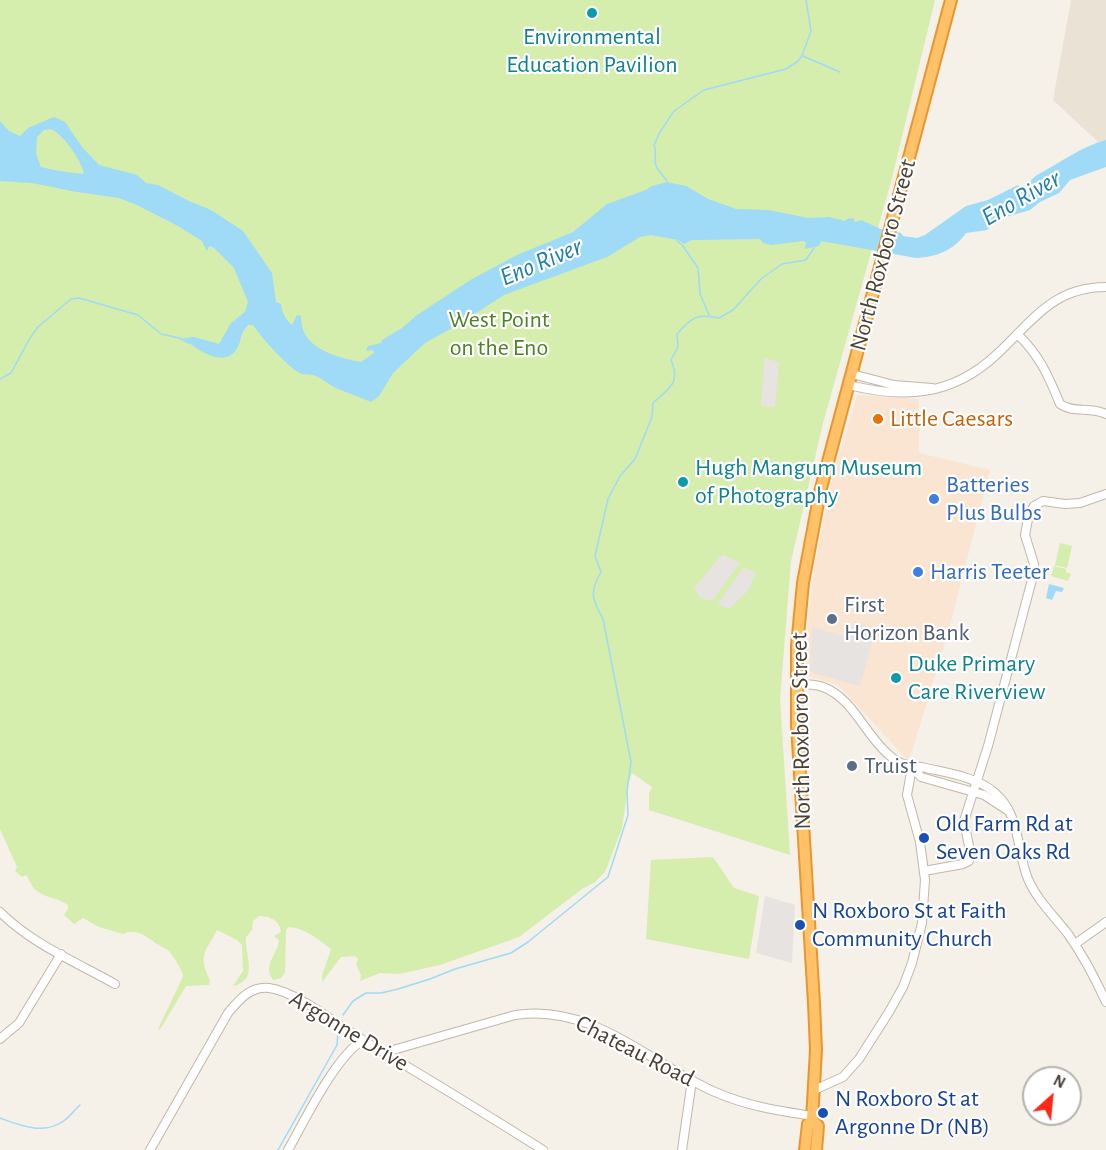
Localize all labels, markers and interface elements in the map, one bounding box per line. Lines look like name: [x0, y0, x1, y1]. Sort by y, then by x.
marker: Environmental Education Pavilion: [585, 6, 599, 20]
place label: Environmental Education Pavilion: [506, 23, 678, 79]
street label: North Roxboro Street: [844, 156, 922, 354]
water label: Eno River: [976, 163, 1066, 233]
water label: Eno River: [495, 231, 587, 293]
park label: West Point on the Eno: [448, 306, 550, 362]
place label: Little Caesars: [890, 405, 1013, 433]
marker: Little Caesars: [871, 412, 885, 426]
place label: Hugh Mangum Museum of Photography: [695, 454, 922, 510]
place label: Batteries Plus Bulbs: [946, 471, 1042, 527]
marker: Hugh Mangum Museum of Photography: [676, 475, 690, 489]
marker: Batteries Plus Bulbs: [927, 492, 941, 506]
place label: Harris Teeter: [930, 558, 1049, 586]
marker: Harris Teeter: [911, 565, 925, 579]
place label: First Horizon Bank: [844, 591, 970, 647]
marker: First Horizon Bank: [825, 612, 839, 626]
street label: North Roxboro Street: [785, 632, 817, 830]
place label: Duke Primary Care Riverview: [908, 650, 1045, 706]
marker: Duke Primary Care Riverview: [889, 671, 903, 685]
place label: Truist: [864, 752, 917, 780]
marker: Truist: [845, 759, 859, 773]
place label: Old Farm Rd at Seven Oaks Rd: [936, 810, 1073, 866]
marker: Old Farm Rd at Seven Oaks Rd: [917, 831, 931, 845]
place label: N Roxboro St at Faith Community Church: [812, 897, 1006, 953]
marker: N Roxboro St at Faith Community Church: [793, 918, 807, 932]
street label: Argonne Drive: [284, 984, 414, 1078]
street label: Chateau Road: [571, 1009, 699, 1093]
north arrow: [1022, 1066, 1082, 1126]
text: N: [1051, 1072, 1068, 1091]
place label: N Roxboro St at Argonne Dr (NB): [835, 1085, 990, 1141]
marker: N Roxboro St at Argonne Dr (NB): [816, 1106, 830, 1120]

